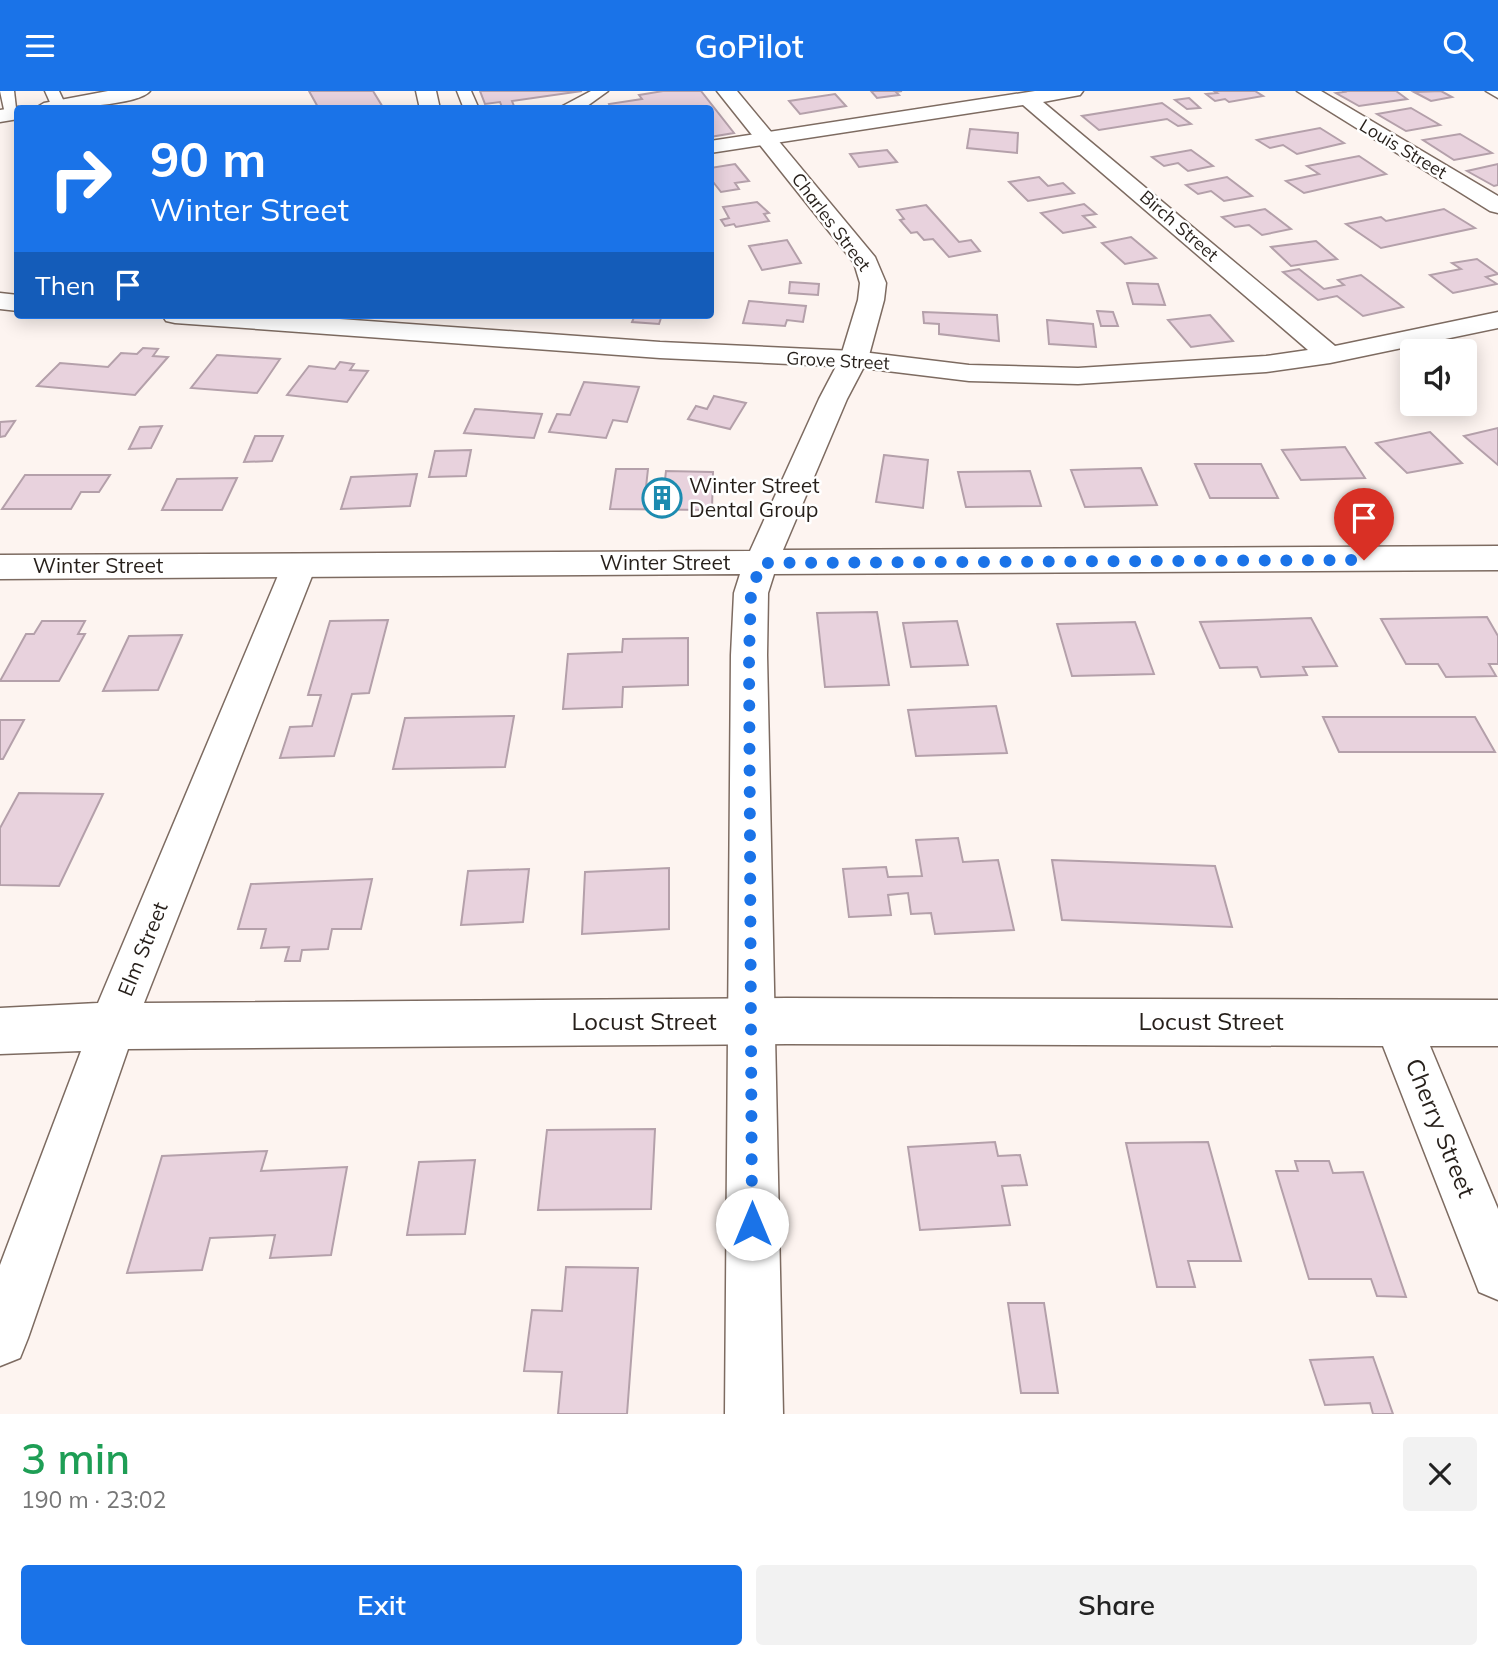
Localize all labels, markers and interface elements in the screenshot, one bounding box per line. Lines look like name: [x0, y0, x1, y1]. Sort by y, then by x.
text: GoPilot: [694, 26, 804, 66]
icon: menu: [21, 27, 59, 65]
icon: search: [1439, 27, 1477, 65]
street label: Louis Street: [1355, 113, 1451, 184]
text: 90 m: [150, 128, 266, 189]
icon: right: [35, 133, 126, 224]
street label: Charles Street: [787, 168, 876, 276]
street label: Birch Street: [1135, 185, 1223, 266]
text: Winter Street: [150, 189, 349, 229]
icon: arrive: [109, 266, 147, 304]
text: Then: [35, 269, 95, 302]
map controls: [1400, 339, 1477, 416]
button: sound: [1400, 339, 1477, 416]
street label: Grove Street: [786, 346, 890, 375]
place label: Winter Street Dental Group: [689, 472, 820, 522]
building icon: Winter Street Dental Group: [641, 477, 683, 519]
pin: [1334, 488, 1394, 560]
icon: arrive: [1345, 499, 1383, 537]
street label: Winter Street: [600, 549, 730, 575]
street label: Winter Street: [33, 552, 163, 578]
street label: Elm Street: [111, 898, 173, 1000]
street label: Locust Street: [571, 1006, 717, 1036]
street label: Locust Street: [1138, 1006, 1284, 1036]
street label: Cherry Street: [1399, 1054, 1482, 1201]
position arrow: [715, 1187, 789, 1261]
text: 3 min: [21, 1432, 130, 1485]
button: close: [1403, 1437, 1477, 1511]
text: 190 m · 23:02: [21, 1485, 166, 1514]
button: Exit: [21, 1565, 742, 1645]
button: Share: [756, 1565, 1477, 1645]

